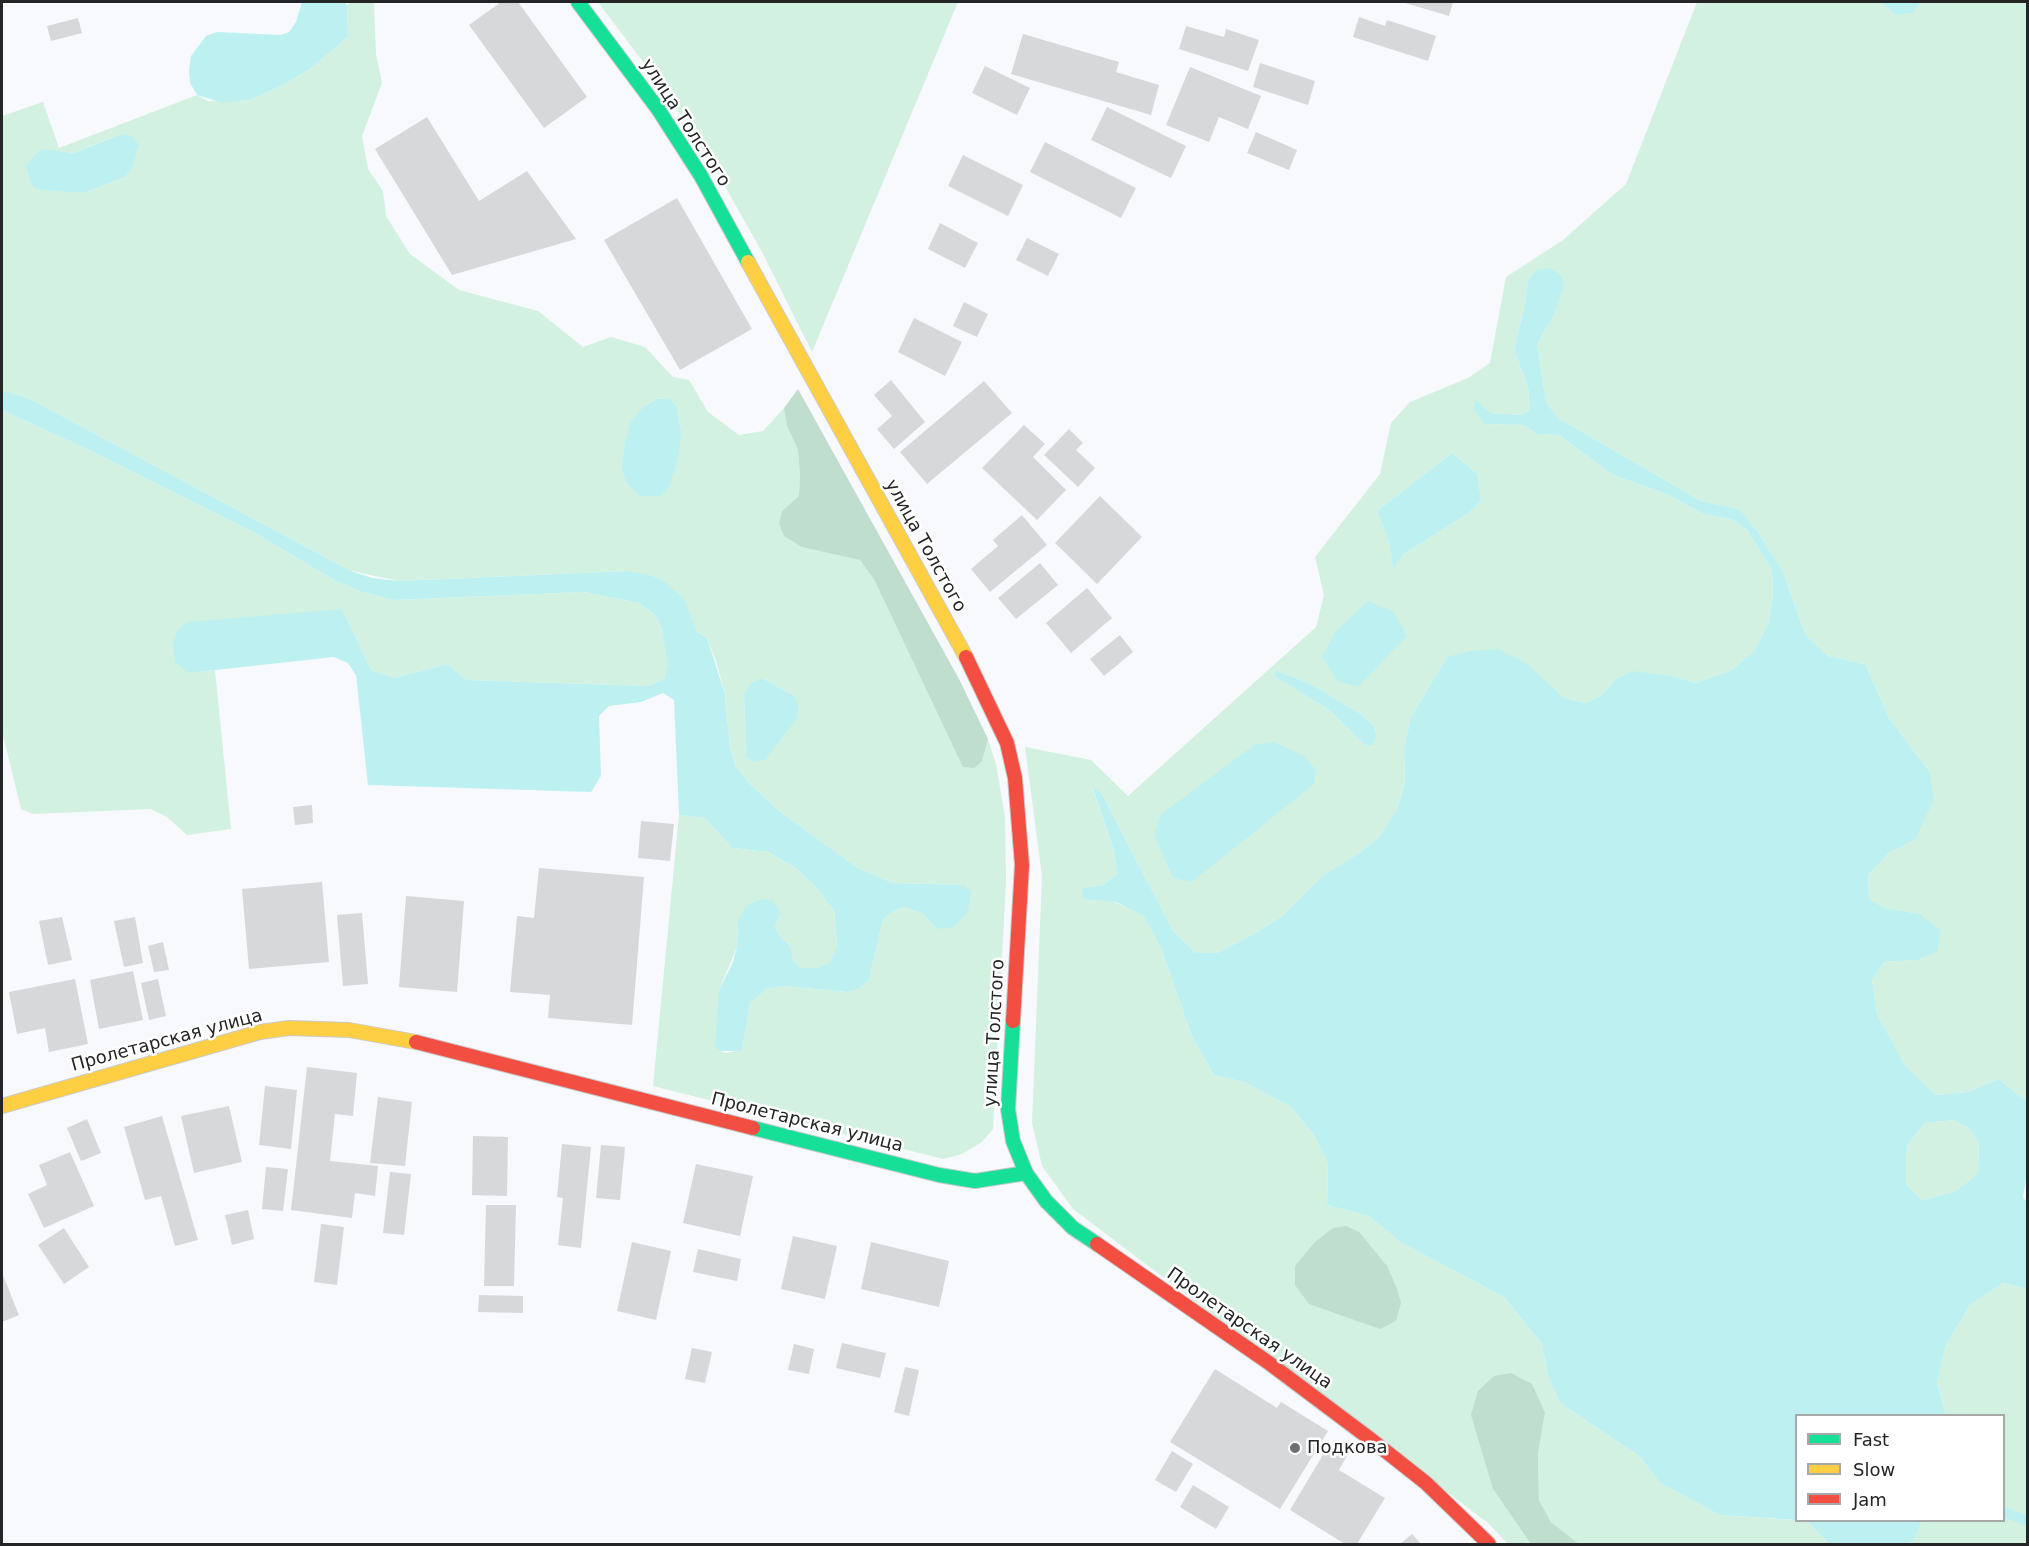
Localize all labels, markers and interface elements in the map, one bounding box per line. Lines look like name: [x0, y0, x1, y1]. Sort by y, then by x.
street label: улица Толстого: [636, 55, 734, 191]
street label: улица Толстого: [880, 476, 970, 616]
street label: улица Толстого: [980, 958, 1010, 1108]
street label: Пролетарская улица: [69, 1005, 265, 1077]
street label: Пролетарская улица: [709, 1089, 905, 1157]
street label: Пролетарская улица: [1162, 1264, 1336, 1394]
legend: [1795, 1414, 2005, 1522]
text: Fast: [1853, 1429, 1889, 1450]
place label: Подкова: [1307, 1437, 1388, 1459]
marker: Подкова: [1288, 1441, 1302, 1455]
text: Slow: [1853, 1459, 1895, 1480]
text: Jam: [1853, 1489, 1887, 1510]

